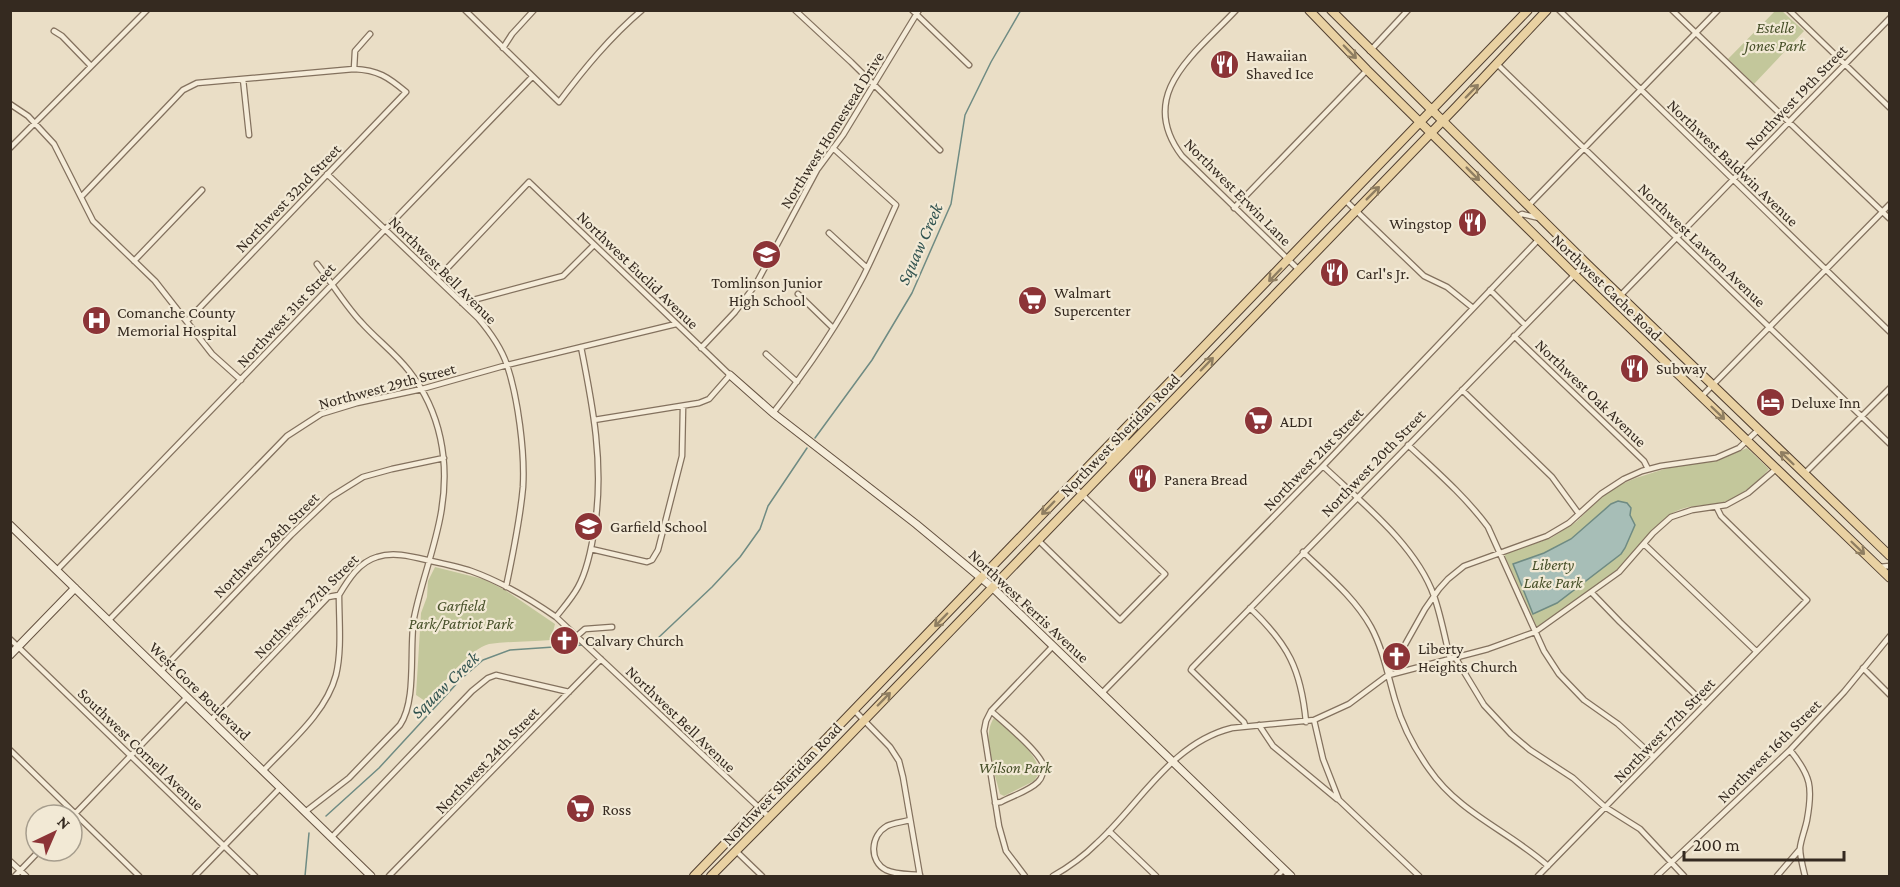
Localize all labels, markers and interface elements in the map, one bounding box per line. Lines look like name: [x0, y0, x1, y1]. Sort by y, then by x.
park label: Estelle Jones Park: [1741, 19, 1807, 55]
street label: Northwest 19th Street: [1742, 41, 1851, 153]
one-way arrow: [1343, 45, 1357, 60]
place label: Hawaiian Shaved Ice: [1246, 47, 1314, 82]
street label: Northwest Homestead Drive: [777, 48, 887, 212]
restaurant icon: Hawaiian Shaved Ice: [1209, 48, 1241, 80]
one-way arrow: [1464, 83, 1479, 98]
street label: Northwest Baldwin Avenue: [1664, 96, 1802, 230]
street label: Northwest Erwin Lane: [1181, 135, 1295, 249]
street label: Northwest 32nd Street: [232, 140, 345, 256]
one-way arrow: [1465, 167, 1480, 181]
street label: Northwest Lawton Avenue: [1635, 180, 1769, 310]
one-way arrow: [1365, 186, 1380, 201]
water label: Squaw Creek: [893, 199, 947, 288]
restaurant icon: Wingstop: [1457, 207, 1489, 239]
street label: Northwest Euclid Avenue: [574, 208, 702, 332]
street label: Northwest Bell Avenue: [386, 213, 500, 327]
place label: Wingstop: [1389, 215, 1452, 233]
street label: Northwest Cache Road: [1549, 230, 1666, 344]
school or university icon: Tomlinson Junior High School: [751, 238, 783, 270]
restaurant icon: Carl's Jr.: [1319, 257, 1351, 289]
street label: Northwest 31st Street: [233, 259, 339, 371]
place label: Carl's Jr.: [1356, 265, 1409, 283]
one-way arrow: [1267, 267, 1282, 282]
place label: Tomlinson Junior High School: [711, 274, 823, 310]
place label: Walmart Supercenter: [1054, 284, 1131, 320]
supermarket icon: Walmart Supercenter: [1017, 285, 1049, 317]
place label: Comanche County Memorial Hospital: [117, 304, 237, 340]
hospital icon: Comanche County Memorial Hospital: [80, 305, 112, 337]
street label: Northwest Oak Avenue: [1532, 336, 1650, 450]
restaurant icon: Subway: [1619, 352, 1651, 384]
one-way arrow: [1200, 356, 1215, 371]
street label: Northwest 29th Street: [317, 359, 458, 412]
place label: Subway: [1656, 360, 1707, 378]
street label: Northwest Sheridan Road: [1057, 370, 1183, 500]
hotel icon: Deluxe Inn: [1754, 386, 1786, 418]
place label: Deluxe Inn: [1791, 394, 1861, 411]
street label: Northwest 21st Street: [1260, 404, 1367, 514]
supermarket icon: ALDI: [1243, 405, 1275, 437]
street label: Northwest 20th Street: [1317, 405, 1429, 520]
one-way arrow: [1710, 406, 1725, 420]
place label: ALDI: [1280, 413, 1313, 430]
one-way arrow: [1779, 450, 1794, 465]
restaurant icon: Panera Bread: [1127, 463, 1159, 495]
place label: Panera Bread: [1164, 471, 1248, 488]
street label: Northwest 28th Street: [210, 488, 323, 601]
one-way arrow: [1040, 501, 1055, 516]
school or university icon: Garfield School: [573, 510, 605, 542]
place label: Garfield School: [610, 518, 707, 535]
one-way arrow: [1851, 541, 1866, 555]
street label: Northwest Ferris Avenue: [966, 546, 1092, 666]
street label: Northwest 27th Street: [250, 550, 362, 662]
park label: Liberty Lake Park: [1523, 556, 1584, 591]
park label: Garfield Park/Patriot Park: [408, 597, 515, 632]
one-way arrow: [934, 612, 948, 627]
church icon: Calvary Church: [548, 624, 580, 656]
place label: Calvary Church: [585, 632, 684, 650]
street label: West Gore Boulevard: [146, 638, 254, 744]
place label: Liberty Heights Church: [1418, 640, 1518, 676]
church icon: Liberty Heights Church: [1381, 641, 1413, 673]
water label: Squaw Creek: [407, 647, 484, 722]
street label: Northwest Bell Avenue: [623, 662, 739, 776]
street label: Northwest 17th Street: [1610, 674, 1719, 786]
street label: Southwest Cornell Avenue: [75, 684, 207, 814]
one-way arrow: [877, 692, 891, 707]
street label: Northwest 16th Street: [1714, 695, 1825, 806]
street label: Northwest 24th Street: [432, 703, 543, 817]
street label: Northwest Sheridan Road: [719, 719, 845, 849]
park label: Wilson Park: [978, 759, 1053, 776]
supermarket icon: Ross: [565, 793, 597, 825]
place label: Ross: [602, 801, 631, 818]
north arrow: [24, 803, 84, 863]
text: N: [54, 813, 74, 833]
scale bar: [1684, 824, 1844, 862]
text: 200 m: [1693, 835, 1740, 855]

